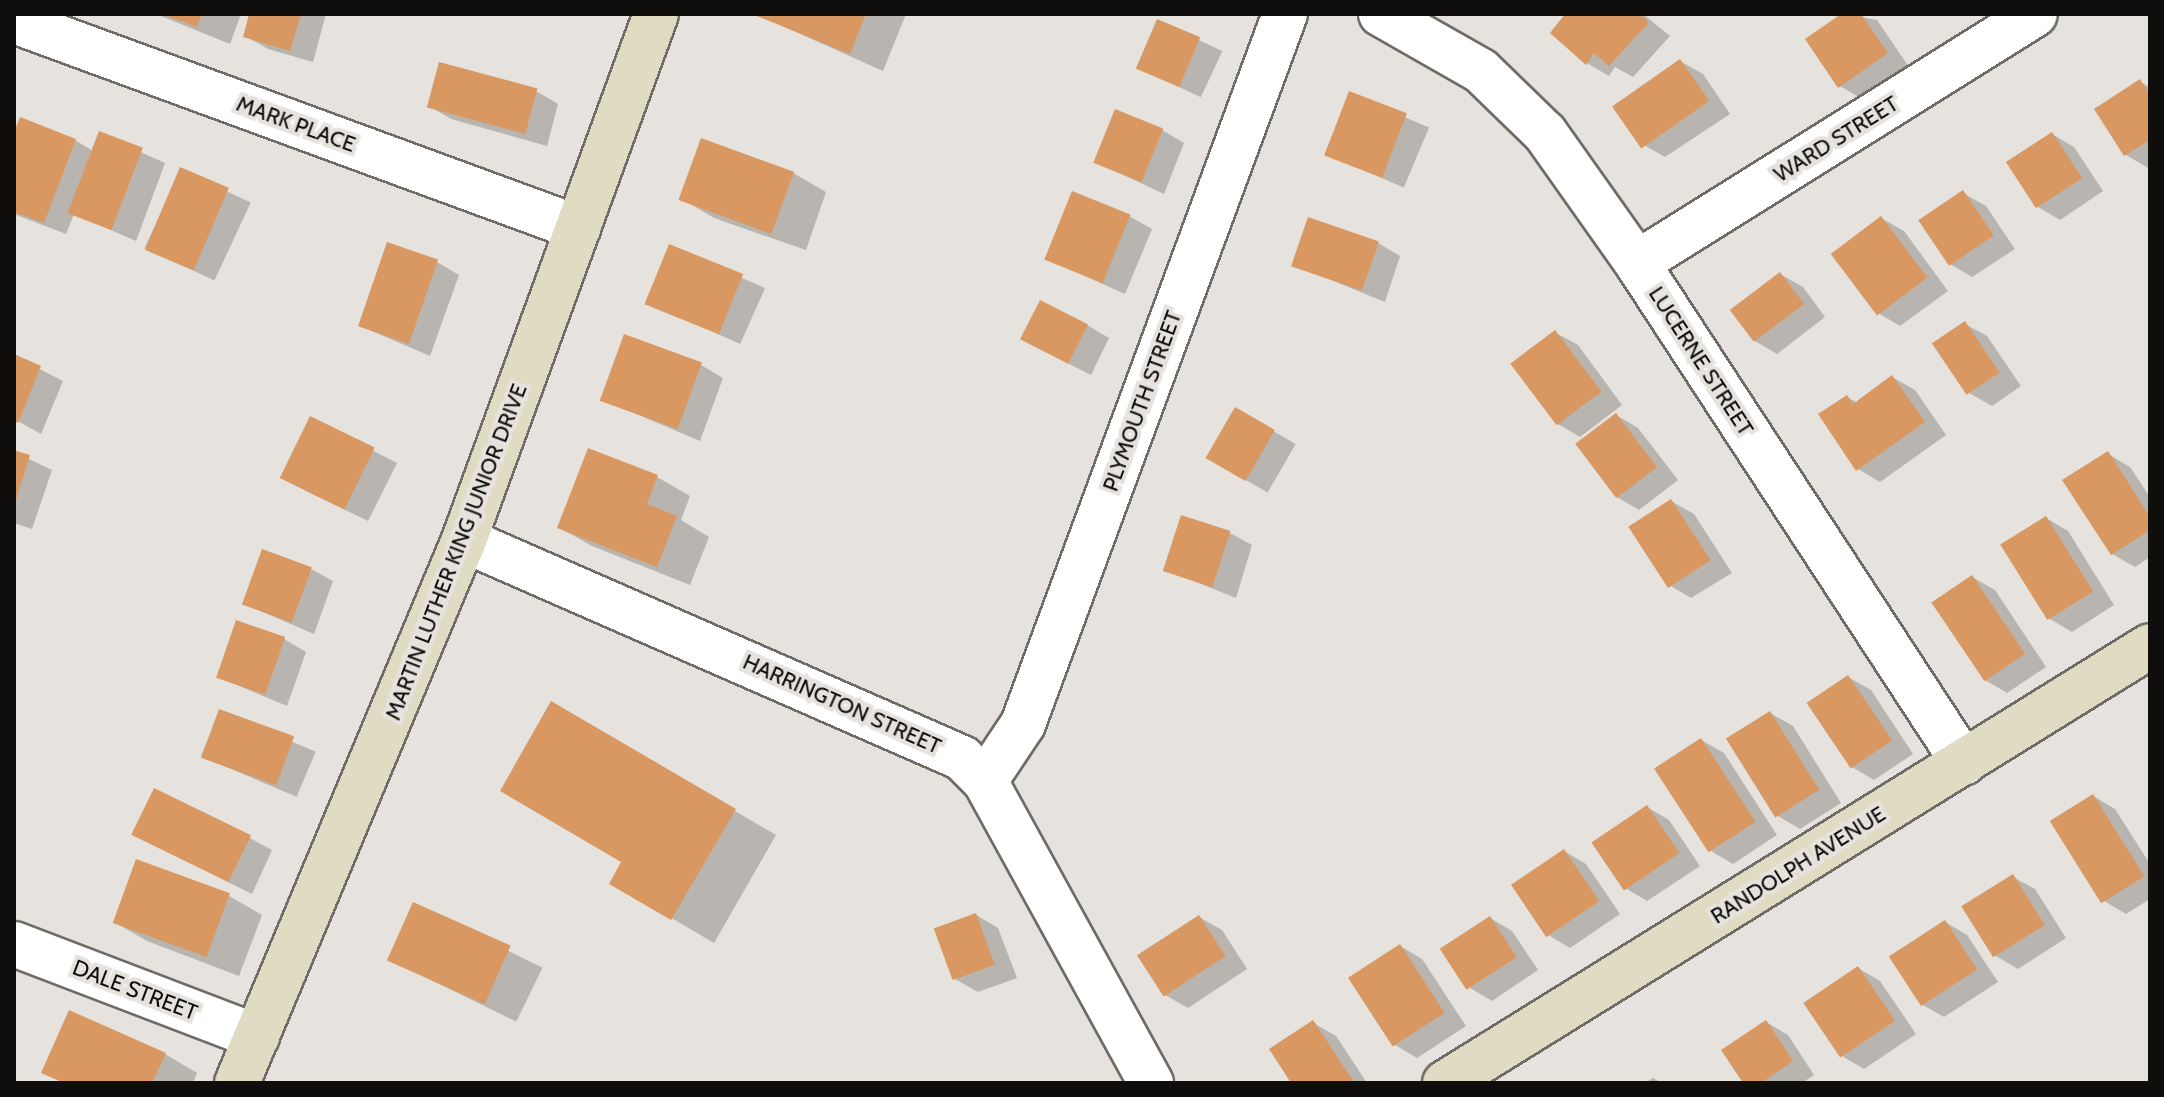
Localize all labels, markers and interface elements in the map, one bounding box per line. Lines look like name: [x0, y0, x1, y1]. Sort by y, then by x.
street label: MARK PLACE: [233, 90, 359, 158]
street label: WARD STREET: [1769, 90, 1903, 188]
street label: LUCERNE STREET: [1643, 282, 1759, 440]
street label: PLYMOUTH STREET: [1097, 307, 1187, 495]
street label: MARTIN LUTHER KING JUNIOR DRIVE: [380, 380, 532, 724]
street label: HARRINGTON STREET: [739, 648, 945, 760]
street label: RANDOLPH AVENUE: [1706, 801, 1890, 929]
street label: DALE STREET: [69, 954, 201, 1026]

